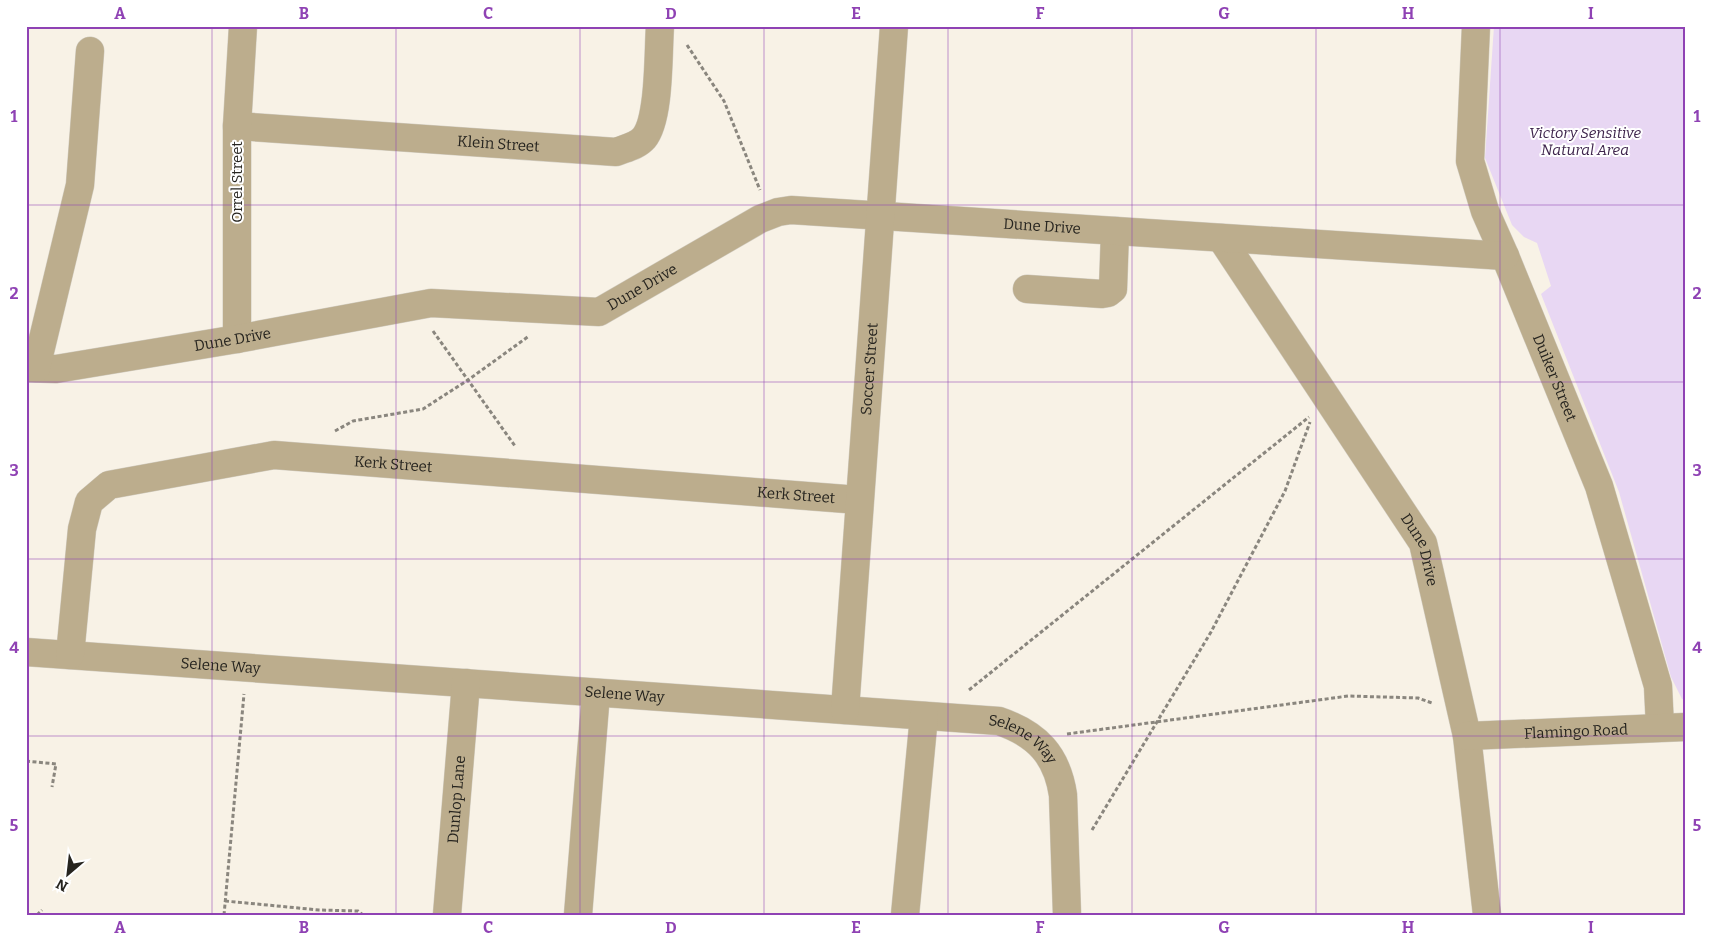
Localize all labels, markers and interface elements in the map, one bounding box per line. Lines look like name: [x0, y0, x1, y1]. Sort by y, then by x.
text: A: [114, 4, 126, 23]
text: B: [299, 4, 309, 23]
text: C: [483, 4, 493, 23]
text: D: [665, 4, 677, 23]
text: E: [851, 4, 861, 23]
text: F: [1036, 4, 1045, 23]
text: G: [1218, 4, 1230, 23]
text: H: [1402, 4, 1415, 23]
text: I: [1588, 4, 1594, 23]
text: 1: [11, 107, 18, 126]
text: 1: [1694, 107, 1701, 126]
park label: Victory Sensitive Natural Area: [1529, 124, 1641, 159]
street label: Klein Street: [457, 132, 541, 156]
street label: Orrel Street: [228, 141, 246, 223]
street label: Dune Drive: [1003, 215, 1081, 238]
street label: Dune Drive: [604, 260, 680, 314]
text: 2: [9, 284, 19, 303]
text: 2: [1692, 284, 1702, 303]
street label: Soccer Street: [857, 321, 882, 416]
street label: Dune Drive: [193, 324, 272, 355]
street label: Duiker Street: [1529, 331, 1581, 424]
street label: Kerk Street: [353, 452, 434, 476]
text: 3: [9, 461, 19, 480]
text: 3: [1692, 461, 1702, 480]
street label: Kerk Street: [756, 483, 836, 507]
street label: Dune Drive: [1397, 510, 1442, 588]
text: 4: [9, 638, 19, 657]
text: 4: [1692, 638, 1702, 657]
street label: Selene Way: [180, 654, 261, 678]
street label: Selene Way: [584, 683, 665, 706]
street label: Selene Way: [988, 711, 1061, 767]
street label: Flamingo Road: [1524, 720, 1628, 743]
street label: Dunlop Lane: [444, 755, 469, 844]
text: 5: [10, 816, 19, 835]
text: 5: [1693, 816, 1702, 835]
north arrow: [42, 848, 92, 898]
text: N: [53, 875, 71, 895]
text: A: [114, 918, 126, 937]
text: B: [299, 918, 309, 937]
text: C: [483, 918, 493, 937]
text: D: [665, 918, 677, 937]
text: E: [851, 918, 861, 937]
text: F: [1036, 918, 1045, 937]
text: G: [1218, 918, 1230, 937]
text: H: [1402, 918, 1415, 937]
text: I: [1588, 918, 1594, 937]

